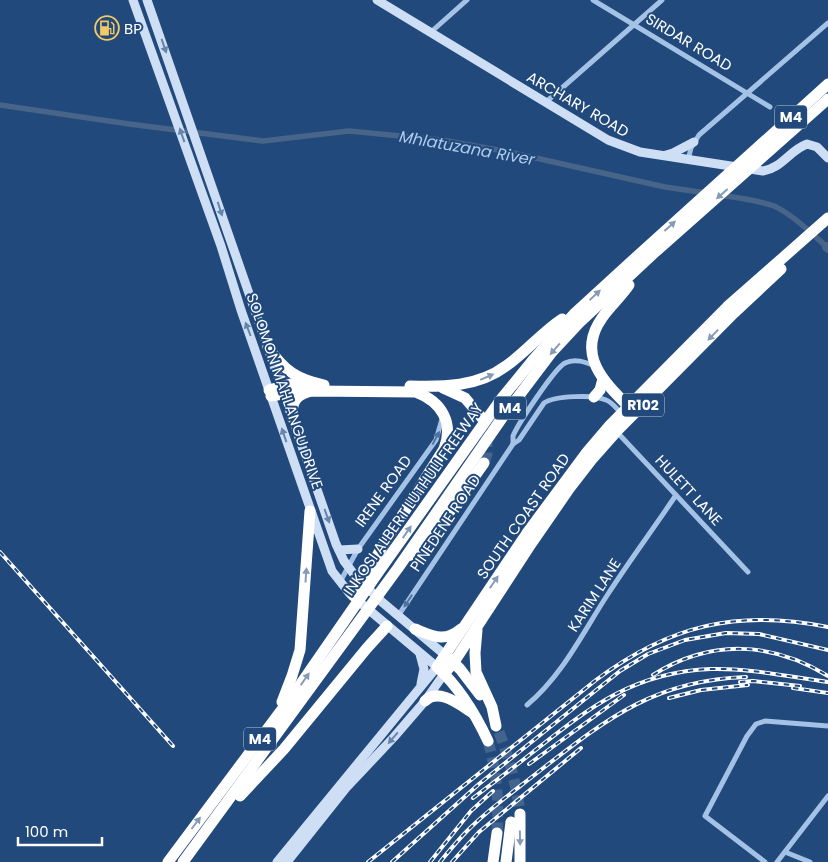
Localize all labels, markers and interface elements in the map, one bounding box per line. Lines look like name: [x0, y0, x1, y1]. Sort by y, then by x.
street label: SIRDAR ROAD: [642, 8, 736, 76]
fuel station icon: BP: [94, 15, 120, 41]
place label: BP: [124, 18, 142, 39]
one-way arrow: [160, 39, 168, 54]
street label: ARCHARY ROAD: [523, 66, 633, 142]
road number: M4: [775, 105, 807, 128]
water label: Mhlatuzana River: [397, 125, 538, 171]
one-way arrow: [178, 128, 185, 143]
one-way arrow: [716, 188, 729, 199]
one-way arrow: [216, 202, 224, 217]
one-way arrow: [664, 220, 676, 232]
one-way arrow: [588, 289, 600, 301]
street label: SOLOMON MAHLANGU DRIVE: [242, 290, 328, 492]
one-way arrow: [244, 321, 252, 336]
one-way arrow: [707, 329, 719, 341]
one-way arrow: [549, 343, 561, 355]
one-way arrow: [480, 372, 494, 380]
road number: R102: [622, 394, 664, 416]
road number: M4: [494, 396, 526, 419]
street label: INKOSI ALBERT LUTHULI FREEWAY: [338, 398, 488, 600]
one-way arrow: [280, 427, 287, 442]
one-way arrow: [432, 430, 440, 445]
street label: SOUTH COAST ROAD: [472, 449, 574, 583]
street label: HULETT LANE: [651, 450, 727, 530]
street label: IRENE ROAD: [350, 451, 416, 531]
street label: PINEDENE ROAD: [405, 470, 485, 576]
one-way arrow: [323, 509, 331, 524]
one-way arrow: [402, 525, 412, 539]
street label: KARIM LANE: [562, 554, 626, 636]
one-way arrow: [302, 566, 310, 582]
one-way arrow: [490, 576, 499, 589]
one-way arrow: [403, 594, 413, 608]
one-way arrow: [300, 672, 310, 686]
road number: M4: [244, 728, 276, 751]
one-way arrow: [387, 731, 399, 743]
scale bar: [18, 814, 101, 846]
one-way arrow: [191, 817, 202, 830]
text: 100 m: [25, 821, 68, 842]
one-way arrow: [516, 830, 524, 846]

